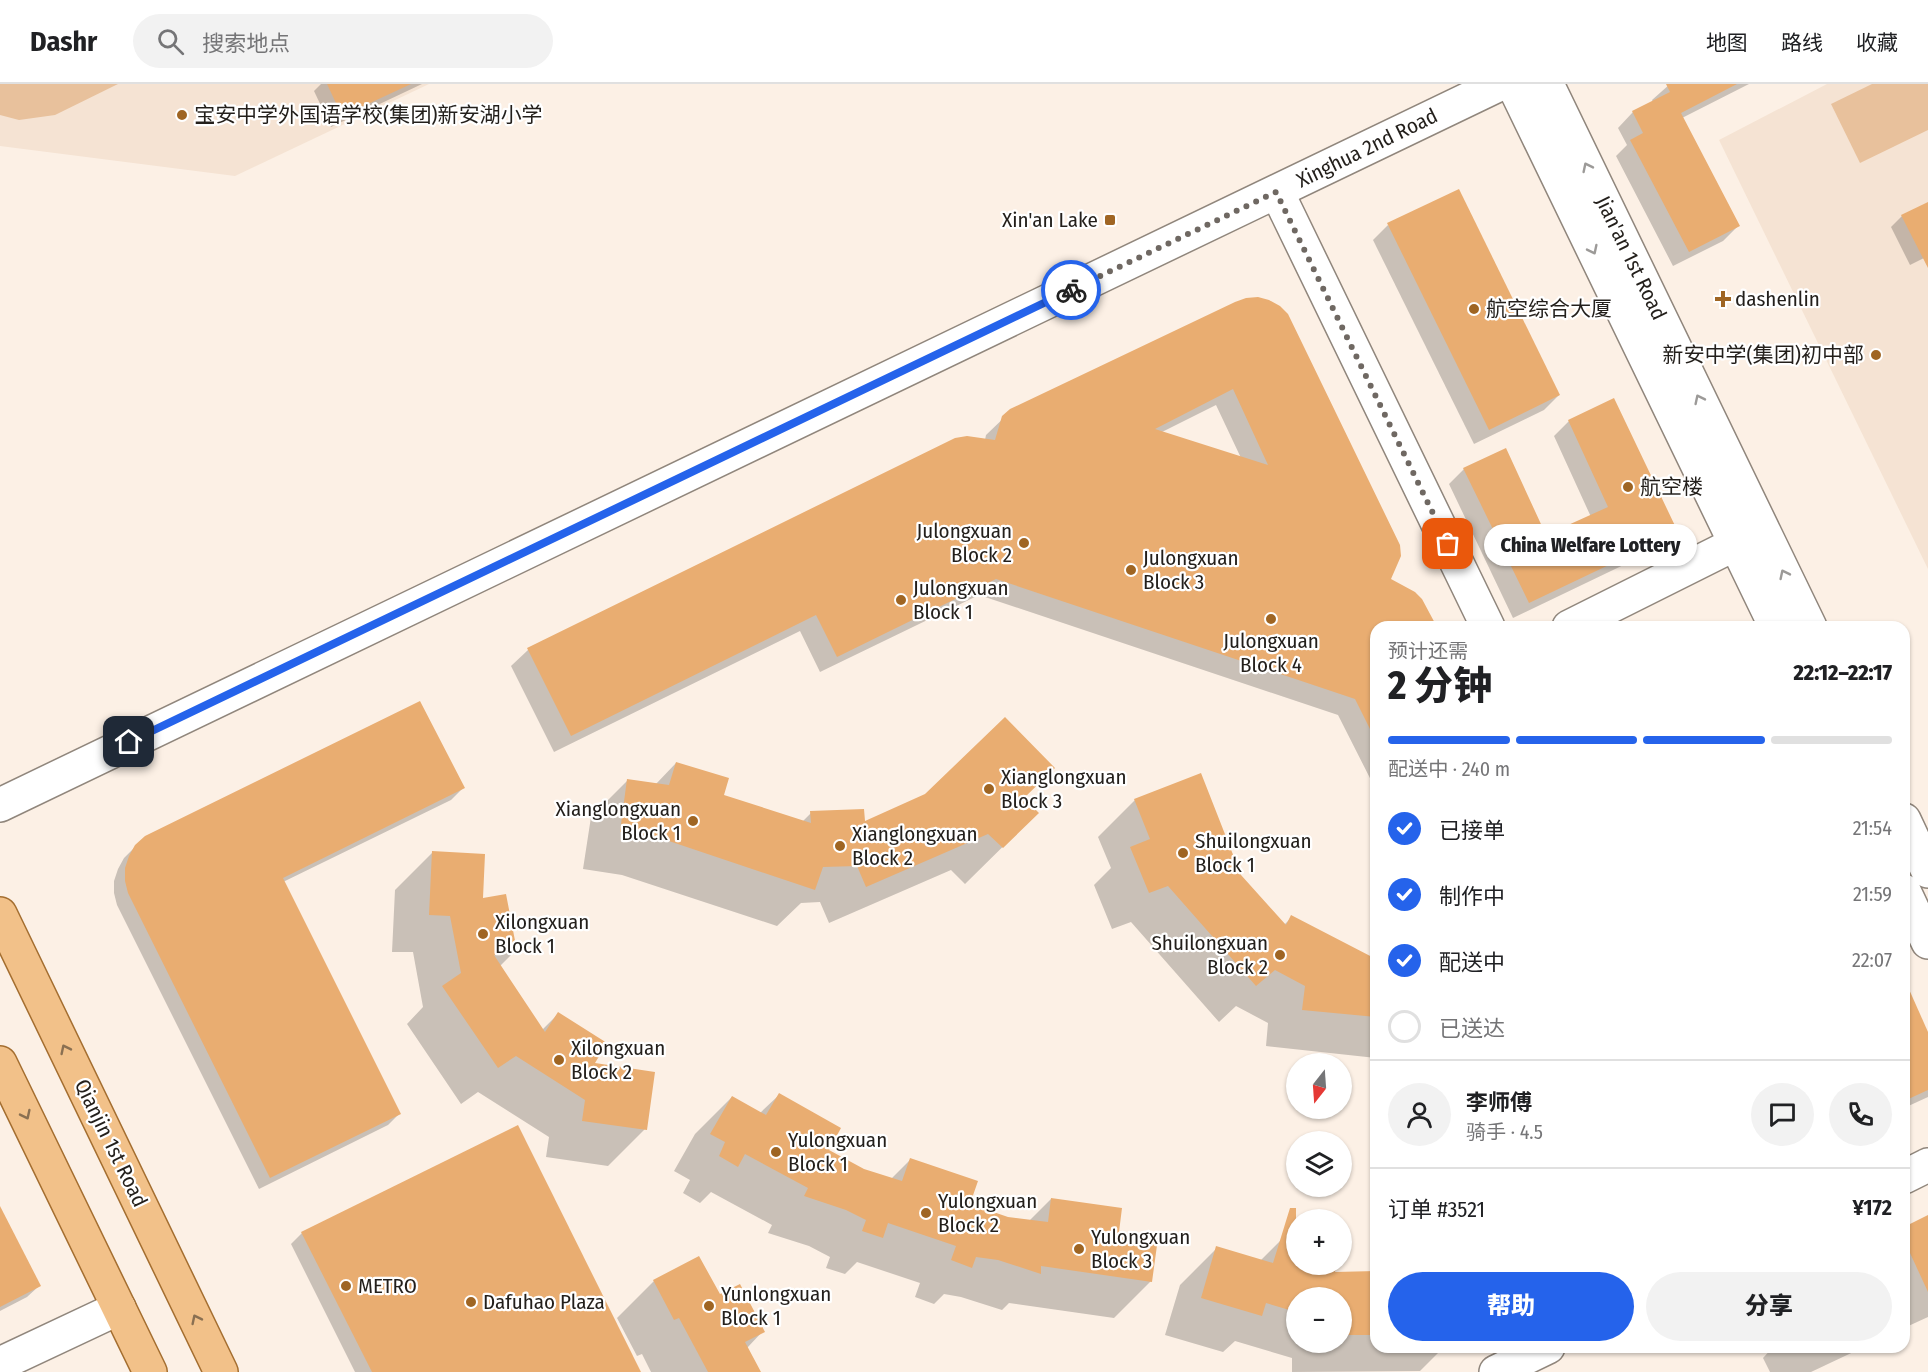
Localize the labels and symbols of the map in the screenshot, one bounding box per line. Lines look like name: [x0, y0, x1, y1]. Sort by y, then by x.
place label: 宝安中学外国语学校(集团)新安湖小学: [194, 102, 542, 128]
street label: Xinghua 2nd Road: [1292, 103, 1442, 193]
marker: 宝安中学外国语学校(集团)新安湖小学: [175, 108, 189, 122]
one-way arrow: [1582, 162, 1594, 173]
street label: Jian'an 1st Road: [1590, 192, 1672, 324]
place label: Xin'an Lake: [1002, 207, 1098, 233]
marker: Xin'an Lake: [1103, 213, 1117, 227]
one-way arrow: [1586, 244, 1597, 254]
courier: [1041, 260, 1101, 320]
place label: dashenlin: [1735, 286, 1820, 312]
marker: dashenlin: [1716, 292, 1730, 306]
place label: 航空综合大厦: [1486, 296, 1612, 322]
marker: 航空综合大厦: [1467, 302, 1481, 316]
place label: 新安中学(集团)初中部: [1663, 342, 1864, 368]
marker: 新安中学(集团)初中部: [1869, 348, 1883, 362]
one-way arrow: [1695, 394, 1707, 405]
place label: 航空楼: [1640, 474, 1703, 500]
marker: 航空楼: [1621, 480, 1635, 494]
place label: Julongxuan Block 2: [916, 518, 1012, 568]
pin: [1422, 518, 1473, 569]
callout: China Welfare Lottery: [1484, 523, 1697, 565]
marker: Julongxuan Block 2: [1017, 536, 1031, 550]
place label: Julongxuan Block 3: [1143, 545, 1239, 595]
marker: Julongxuan Block 3: [1124, 563, 1138, 577]
one-way arrow: [1780, 570, 1792, 581]
place label: Julongxuan Block 1: [913, 575, 1009, 625]
marker: Julongxuan Block 1: [894, 593, 908, 607]
marker: Julongxuan Block 4: [1264, 612, 1278, 626]
place label: Julongxuan Block 4: [1223, 628, 1319, 678]
pin: [103, 716, 154, 767]
place label: Xianglongxuan Block 3: [1001, 764, 1127, 814]
marker: Xianglongxuan Block 3: [982, 782, 996, 796]
place label: Xianglongxuan Block 1: [555, 796, 681, 846]
marker: Xianglongxuan Block 1: [686, 814, 700, 828]
place label: Xianglongxuan Block 2: [852, 821, 978, 871]
place label: Shuilongxuan Block 1: [1195, 828, 1312, 878]
marker: Xianglongxuan Block 2: [833, 839, 847, 853]
marker: Shuilongxuan Block 1: [1176, 846, 1190, 860]
place label: Xilongxuan Block 1: [495, 909, 589, 959]
marker: Xilongxuan Block 1: [476, 927, 490, 941]
place label: Shuilongxuan Block 2: [1151, 930, 1268, 980]
marker: Shuilongxuan Block 2: [1273, 948, 1287, 962]
place label: Xilongxuan Block 2: [571, 1035, 665, 1085]
one-way arrow: [61, 1045, 73, 1056]
marker: Xilongxuan Block 2: [552, 1053, 566, 1067]
north arrow: [1286, 1053, 1352, 1119]
street label: Qianjin 1st Road: [69, 1075, 153, 1211]
one-way arrow: [18, 1109, 30, 1120]
place label: Yulongxuan Block 1: [788, 1127, 887, 1177]
marker: Yulongxuan Block 1: [769, 1145, 783, 1159]
place label: Yulongxuan Block 2: [938, 1188, 1037, 1238]
marker: Yulongxuan Block 2: [919, 1206, 933, 1220]
place label: Yulongxuan Block 3: [1091, 1224, 1190, 1274]
marker: Yulongxuan Block 3: [1072, 1242, 1086, 1256]
place label: METRO: [358, 1273, 417, 1299]
marker: METRO: [339, 1279, 353, 1293]
place label: Yunlongxuan Block 1: [721, 1281, 831, 1331]
place label: Dafuhao Plaza: [483, 1289, 605, 1315]
marker: Dafuhao Plaza: [464, 1295, 478, 1309]
marker: Yunlongxuan Block 1: [702, 1299, 716, 1313]
one-way arrow: [191, 1315, 203, 1326]

